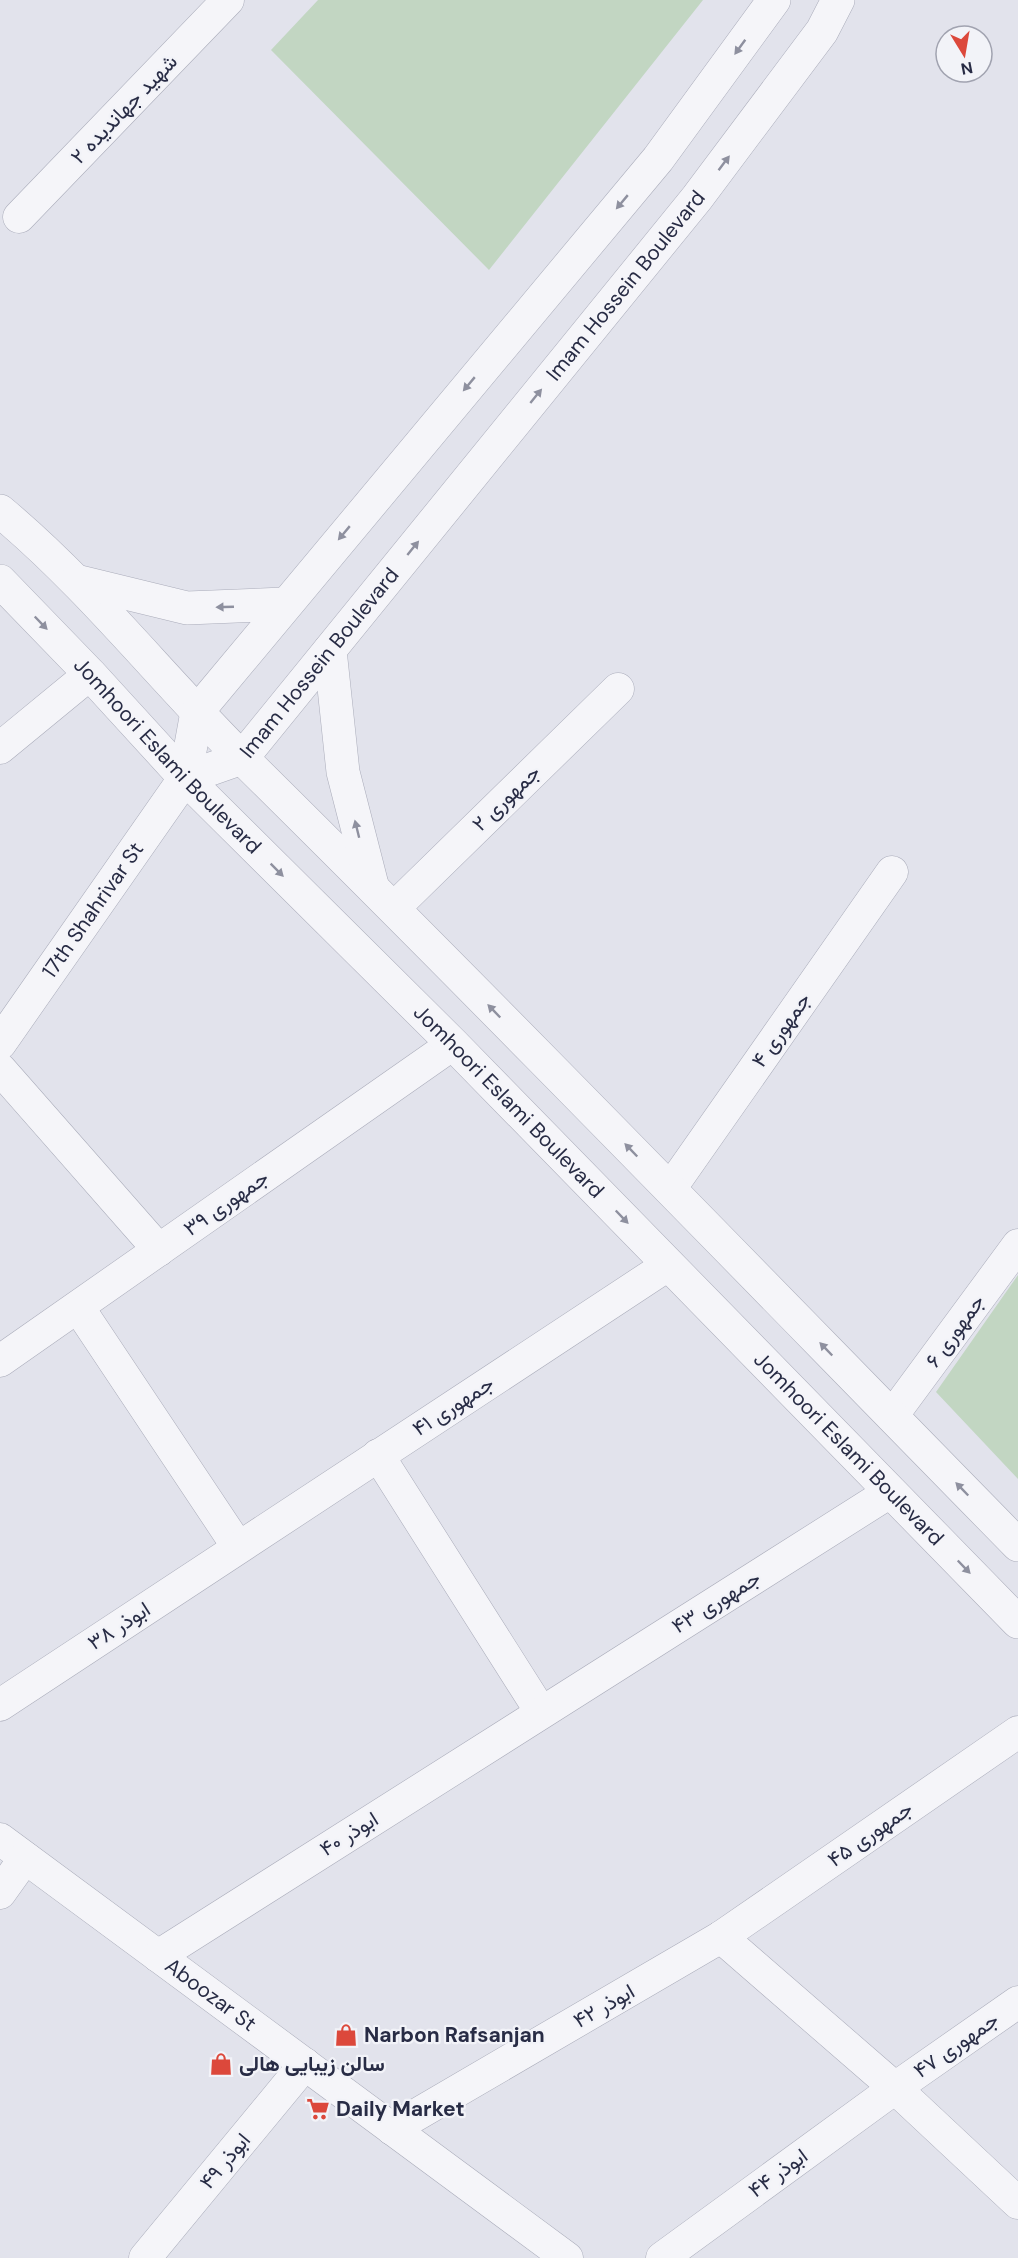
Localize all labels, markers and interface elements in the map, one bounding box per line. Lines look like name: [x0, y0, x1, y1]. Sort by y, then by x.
north arrow: [934, 24, 994, 84]
one-way arrow: [734, 39, 746, 55]
street label: شهید جهاندیده ۲: [64, 48, 184, 170]
text: N: [959, 57, 974, 80]
one-way arrow: [717, 155, 729, 170]
street label: Imam Hossein Boulevard: [540, 185, 712, 387]
one-way arrow: [615, 194, 628, 210]
one-way arrow: [463, 376, 476, 391]
one-way arrow: [529, 389, 541, 404]
one-way arrow: [337, 525, 350, 541]
one-way arrow: [406, 540, 419, 556]
street label: Imam Hossein Boulevard: [233, 562, 405, 764]
one-way arrow: [216, 602, 235, 611]
one-way arrow: [34, 615, 48, 630]
street label: Jomhoori Eslami Boulevard: [68, 651, 267, 860]
street label: جمهوری ۲: [466, 759, 546, 837]
one-way arrow: [352, 819, 362, 838]
street label: 17th Shahrivar St: [35, 837, 150, 984]
one-way arrow: [270, 862, 284, 876]
street label: جمهوری ۴: [745, 987, 817, 1073]
street label: Jomhoori Eslami Boulevard: [407, 999, 610, 1204]
one-way arrow: [488, 1004, 502, 1018]
one-way arrow: [624, 1143, 638, 1157]
street label: جمهوری ۳۹: [178, 1164, 274, 1242]
one-way arrow: [614, 1210, 628, 1224]
street label: جمهوری ۶: [919, 1289, 991, 1373]
one-way arrow: [819, 1342, 833, 1357]
street label: Jomhoori Eslami Boulevard: [748, 1346, 950, 1552]
street label: جمهوری ۴۱: [407, 1369, 499, 1443]
one-way arrow: [956, 1482, 970, 1496]
one-way arrow: [956, 1559, 970, 1573]
street label: جمهوری ۴۳: [666, 1564, 766, 1640]
street label: ابوذر ۳۸: [82, 1595, 156, 1657]
street label: جمهوری ۴۵: [822, 1794, 918, 1874]
street label: ابوذر ۴۰: [314, 1805, 384, 1863]
street label: Aboozar St: [159, 1952, 262, 2038]
street label: ابوذر ۴۲: [568, 1977, 640, 2035]
street label: جمهوری ۴۷: [908, 2005, 1004, 2085]
place label: Narbon Rafsanjan: [364, 2021, 545, 2049]
shop icon: Narbon Rafsanjan: [333, 2022, 359, 2048]
place label: سالن زیبایی هالی: [239, 2050, 385, 2078]
shop icon: سالن زیبایی هالی: [208, 2051, 234, 2077]
place label: Daily Market: [336, 2095, 464, 2123]
supermarket icon: Daily Market: [305, 2096, 331, 2122]
street label: ابوذر ۴۹: [193, 2127, 257, 2195]
street label: ابوذر ۴۴: [743, 2142, 813, 2204]

